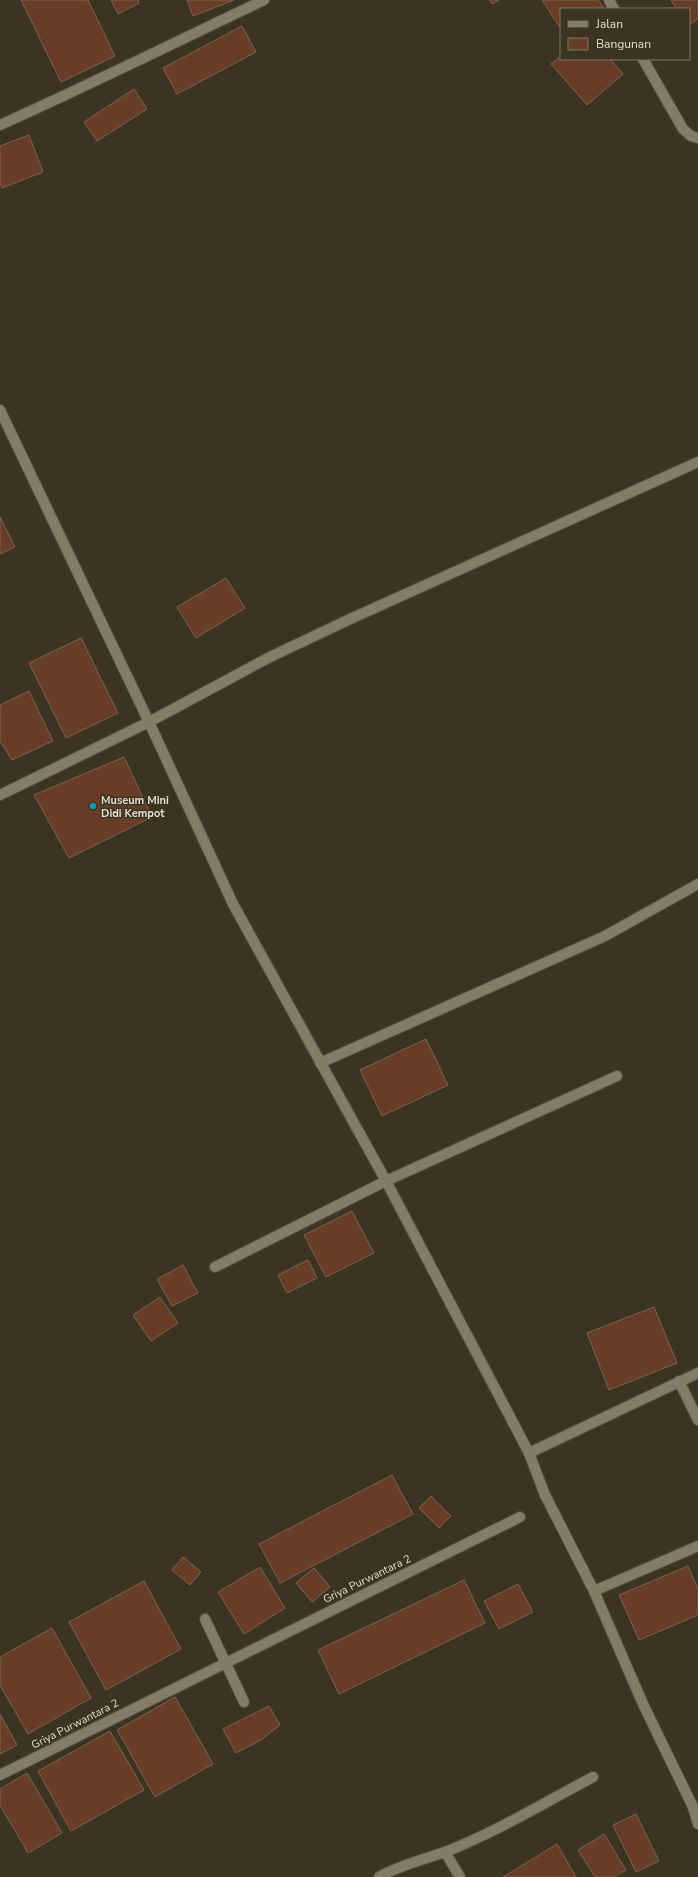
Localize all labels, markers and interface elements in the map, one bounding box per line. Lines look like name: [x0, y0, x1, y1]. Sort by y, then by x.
legend: [560, 8, 690, 60]
text: Jalan: [595, 16, 623, 32]
text: Bangunan: [596, 36, 651, 52]
place label: Museum Mini Didi Kempot: [101, 793, 169, 821]
marker: Museum Mini Didi Kempot: [88, 801, 98, 811]
street label: Griya Purwantara 2: [321, 1551, 413, 1607]
street label: Griya Purwantara 2: [29, 1696, 121, 1752]

